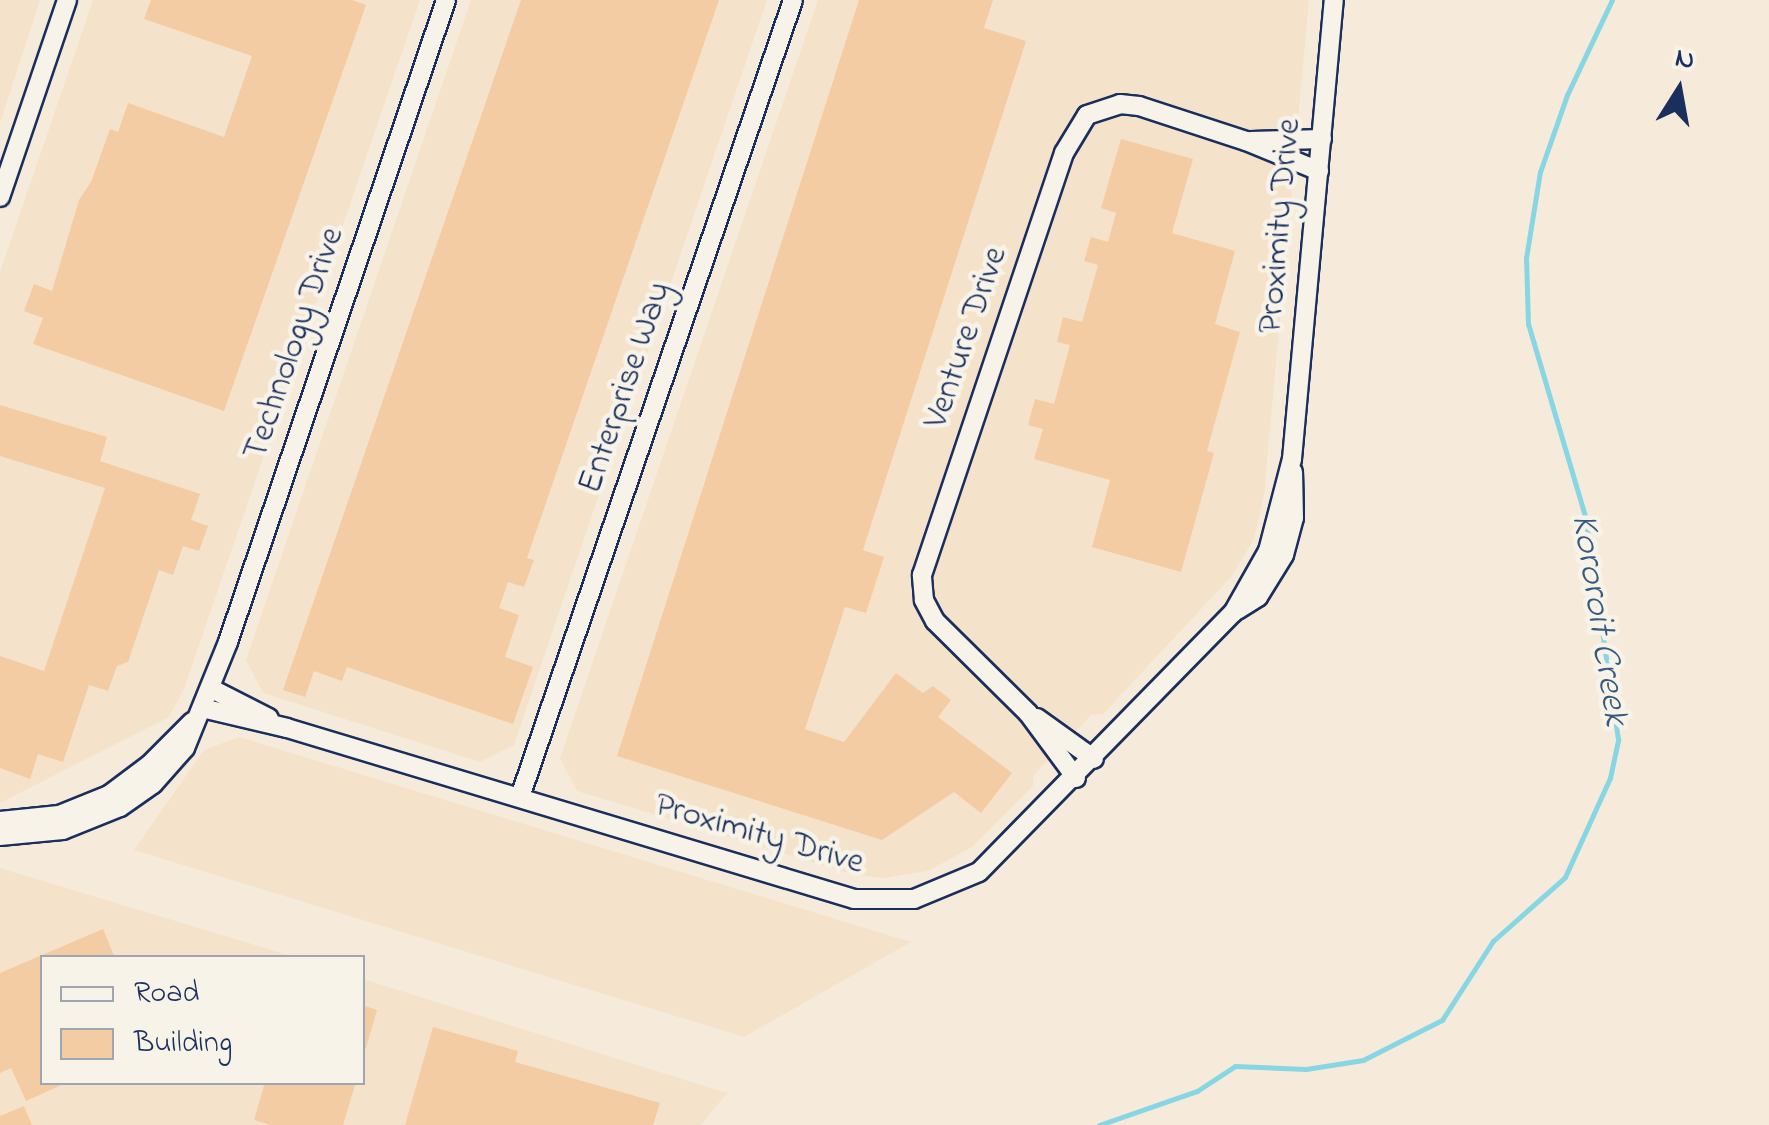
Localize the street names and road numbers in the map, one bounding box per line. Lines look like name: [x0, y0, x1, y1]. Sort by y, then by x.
street label: Proximity Drive: [1251, 117, 1311, 335]
street label: Technology Drive: [236, 222, 354, 466]
street label: Venture Drive: [916, 242, 1018, 434]
street label: Enterprise Way: [570, 277, 682, 499]
street label: Proximity Drive: [650, 785, 868, 885]

